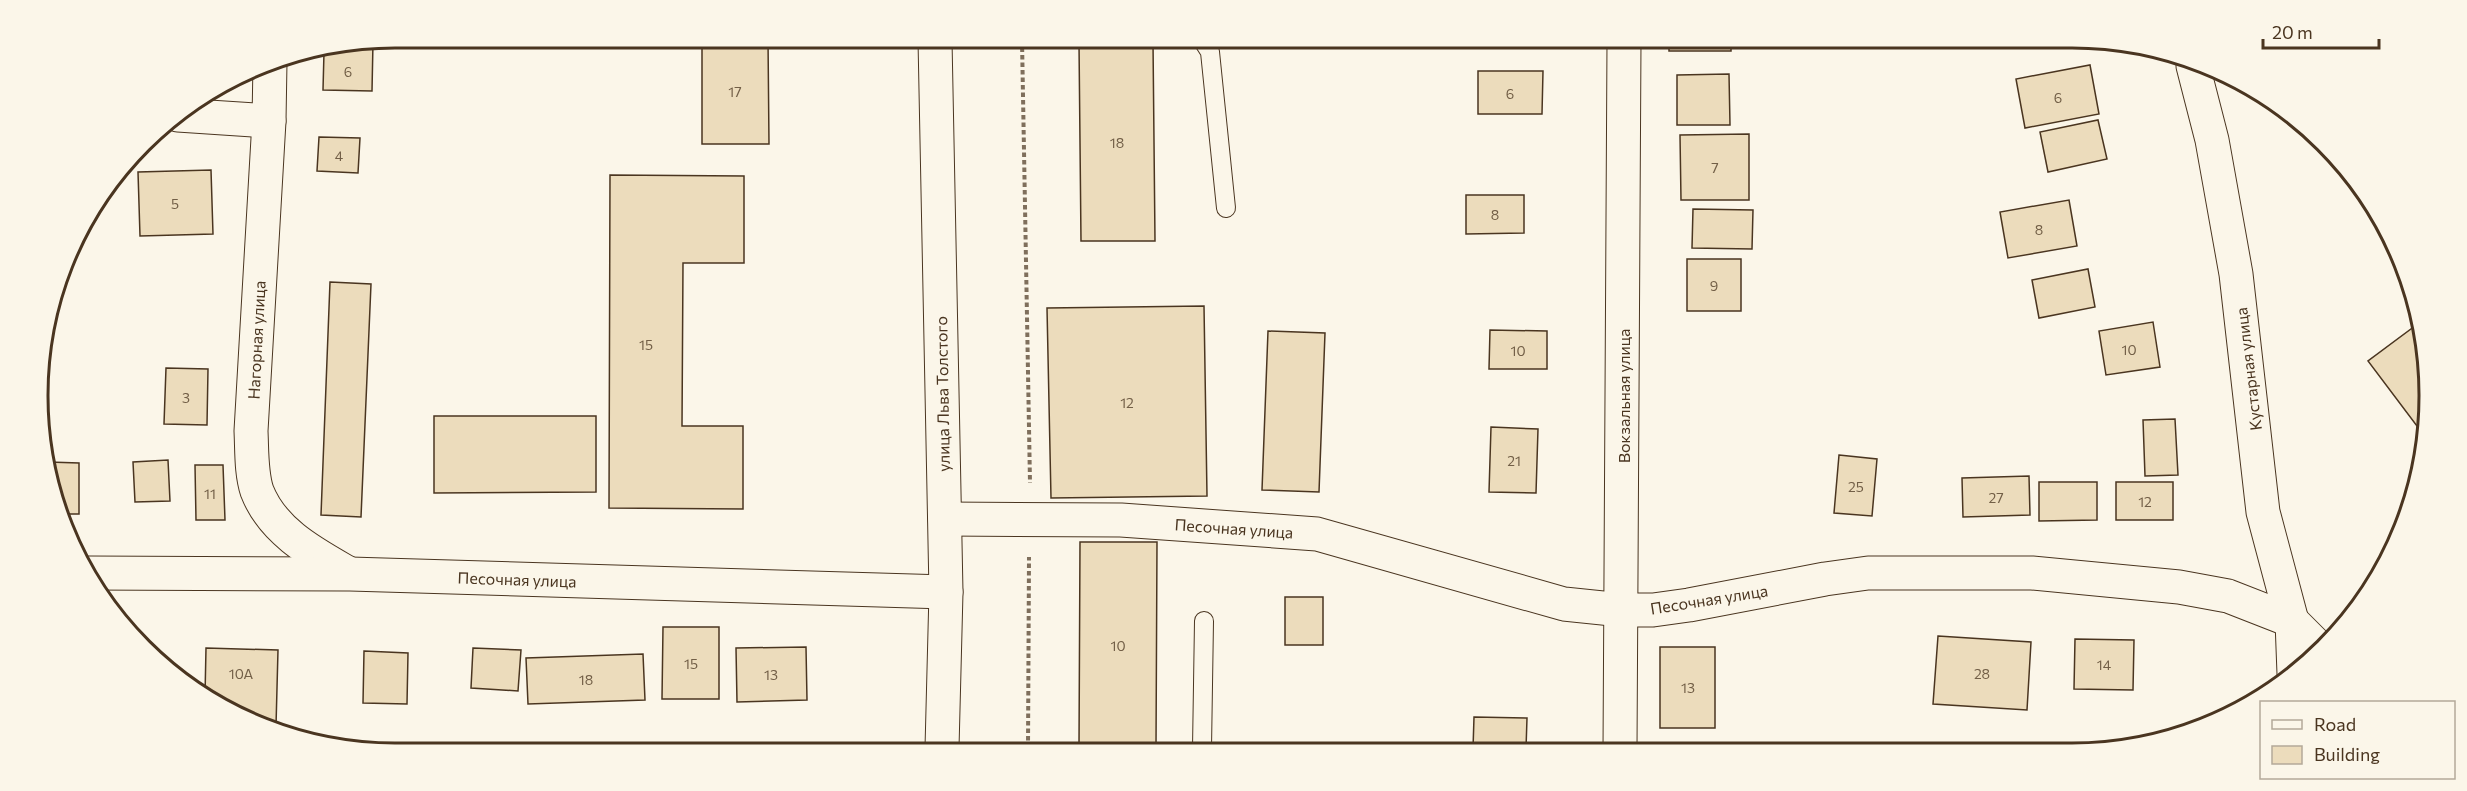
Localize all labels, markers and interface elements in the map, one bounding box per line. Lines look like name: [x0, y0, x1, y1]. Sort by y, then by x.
scale bar: [2263, 12, 2378, 50]
text: 20 m: [2272, 21, 2313, 43]
house number: 6: [344, 63, 352, 80]
house number: 17: [728, 83, 742, 100]
house number: 6: [1506, 85, 1514, 102]
house number: 6: [2054, 89, 2062, 106]
house number: 18: [1110, 134, 1124, 151]
house number: 4: [335, 147, 344, 164]
house number: 7: [1711, 159, 1719, 176]
house number: 5: [171, 195, 179, 212]
house number: 8: [1491, 206, 1499, 223]
house number: 8: [2035, 221, 2043, 238]
house number: 9: [1710, 277, 1718, 294]
street label: Нагорная улица: [243, 280, 269, 400]
street label: Кустарная улица: [2231, 306, 2265, 432]
street label: улица Льва Толстого: [931, 316, 953, 472]
street label: Вокзальная улица: [1614, 329, 1633, 463]
house number: 15: [639, 336, 653, 353]
house number: 10: [2121, 341, 2137, 358]
house number: 10: [1510, 342, 1526, 359]
house number: 3: [182, 389, 190, 406]
house number: 12: [1120, 394, 1134, 411]
house number: 21: [1507, 452, 1521, 469]
house number: 25: [1848, 478, 1864, 495]
house number: 11: [204, 485, 216, 502]
house number: 27: [1988, 489, 2004, 506]
house number: 12: [2138, 493, 2152, 510]
street label: Песочная улица: [1174, 514, 1294, 542]
street label: Песочная улица: [457, 567, 577, 591]
street label: Песочная улица: [1649, 580, 1769, 618]
house number: 10: [1110, 637, 1126, 654]
house number: 15: [684, 655, 698, 672]
house number: 14: [2097, 656, 2112, 673]
house number: 10А: [229, 665, 254, 682]
house number: 28: [1974, 665, 1990, 682]
house number: 13: [764, 666, 778, 683]
house number: 18: [579, 671, 593, 688]
house number: 13: [1681, 679, 1695, 696]
legend: [2260, 701, 2455, 779]
text: Road: [2314, 713, 2356, 735]
text: Building: [2314, 743, 2380, 765]

